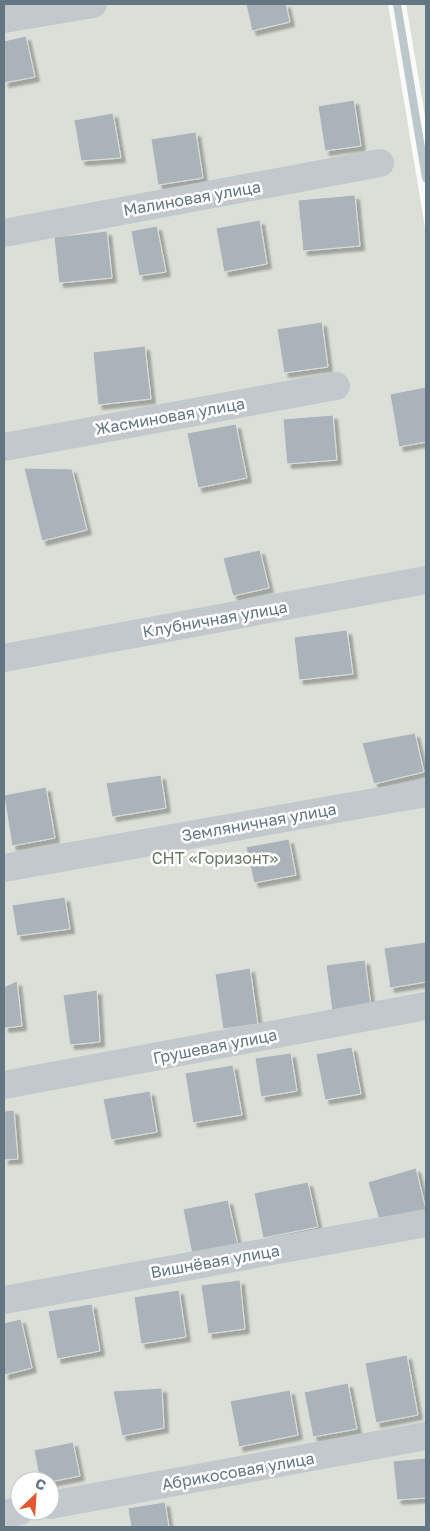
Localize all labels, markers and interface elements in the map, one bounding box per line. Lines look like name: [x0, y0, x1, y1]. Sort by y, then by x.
street label: Малиновая улица: [122, 176, 262, 220]
street label: Жасминовая улица: [94, 393, 246, 439]
street label: Клубничная улица: [141, 596, 289, 642]
street label: Земляничная улица: [180, 799, 338, 845]
park label: СНТ «Горизонт»: [152, 848, 278, 868]
street label: Грушевая улица: [151, 1024, 279, 1068]
street label: Вишнёвая улица: [149, 1240, 281, 1282]
street label: Абрикосовая улица: [160, 1448, 316, 1494]
north arrow: [10, 1471, 60, 1521]
text: С: [33, 1474, 49, 1494]

